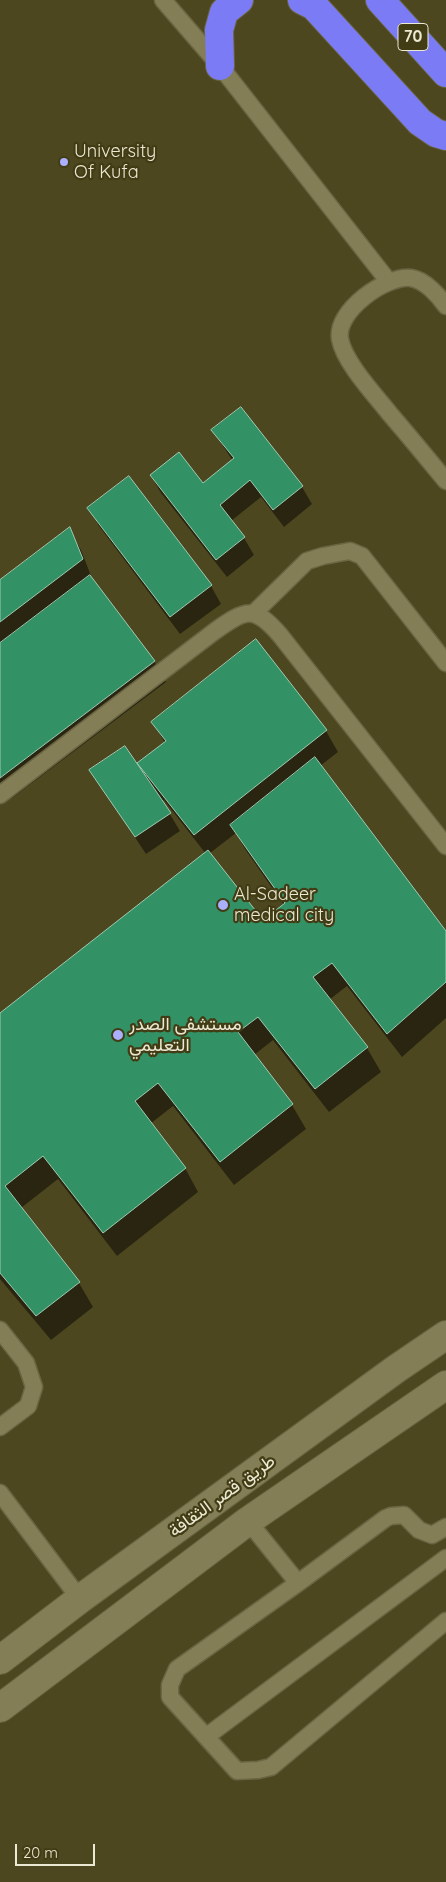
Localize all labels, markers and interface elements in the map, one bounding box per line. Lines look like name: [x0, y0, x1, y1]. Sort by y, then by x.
road number: 70: [398, 24, 428, 51]
place label: University Of Kufa: [74, 141, 156, 183]
marker: University Of Kufa: [58, 156, 70, 168]
place label: Al-Sadeer medical city: [234, 884, 334, 926]
marker: Al-Sadeer medical city: [216, 898, 230, 912]
place label: مستشفى الصدر التعليمي: [129, 1014, 242, 1056]
marker: مستشفى الصدر التعليمي: [111, 1028, 125, 1042]
street label: طريق قصر الثقافة: [165, 1450, 279, 1542]
scale bar: [18, 1834, 98, 1866]
text: 20 m: [23, 1843, 58, 1862]

